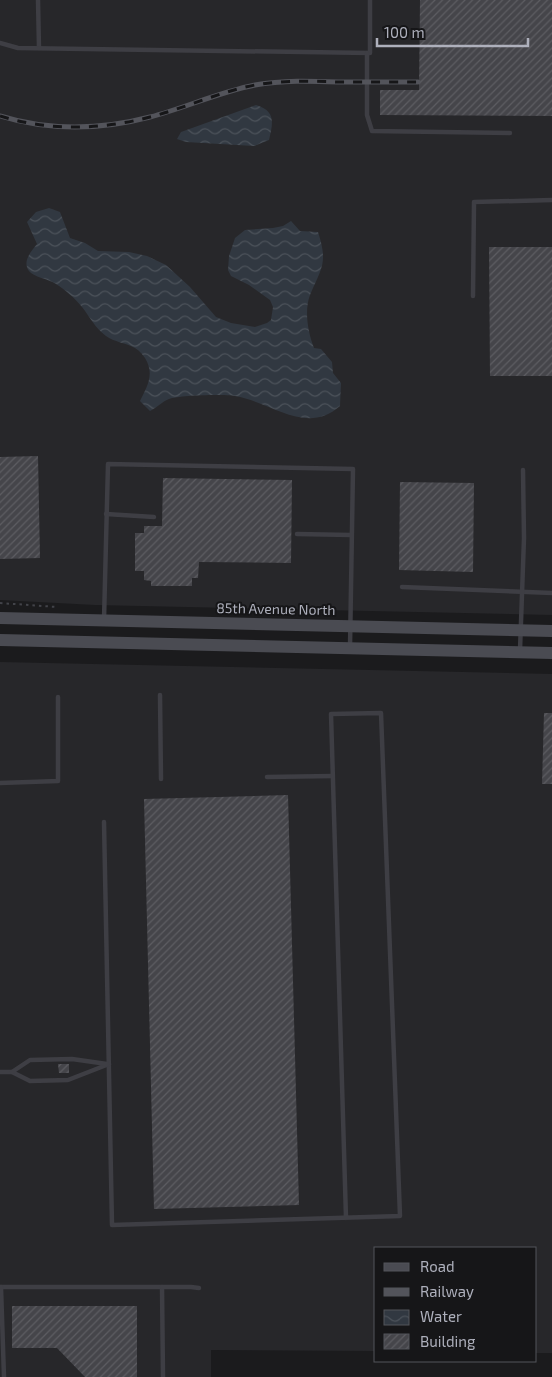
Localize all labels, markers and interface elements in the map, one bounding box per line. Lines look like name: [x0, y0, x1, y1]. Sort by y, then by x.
scale bar: [377, 15, 528, 47]
text: 100 m: [384, 23, 425, 41]
street label: 85th Avenue North: [216, 599, 336, 618]
legend: [374, 1247, 537, 1362]
text: Road: [420, 1257, 455, 1275]
text: Railway: [420, 1282, 474, 1300]
text: Water: [420, 1307, 462, 1325]
text: Building: [420, 1332, 476, 1350]

